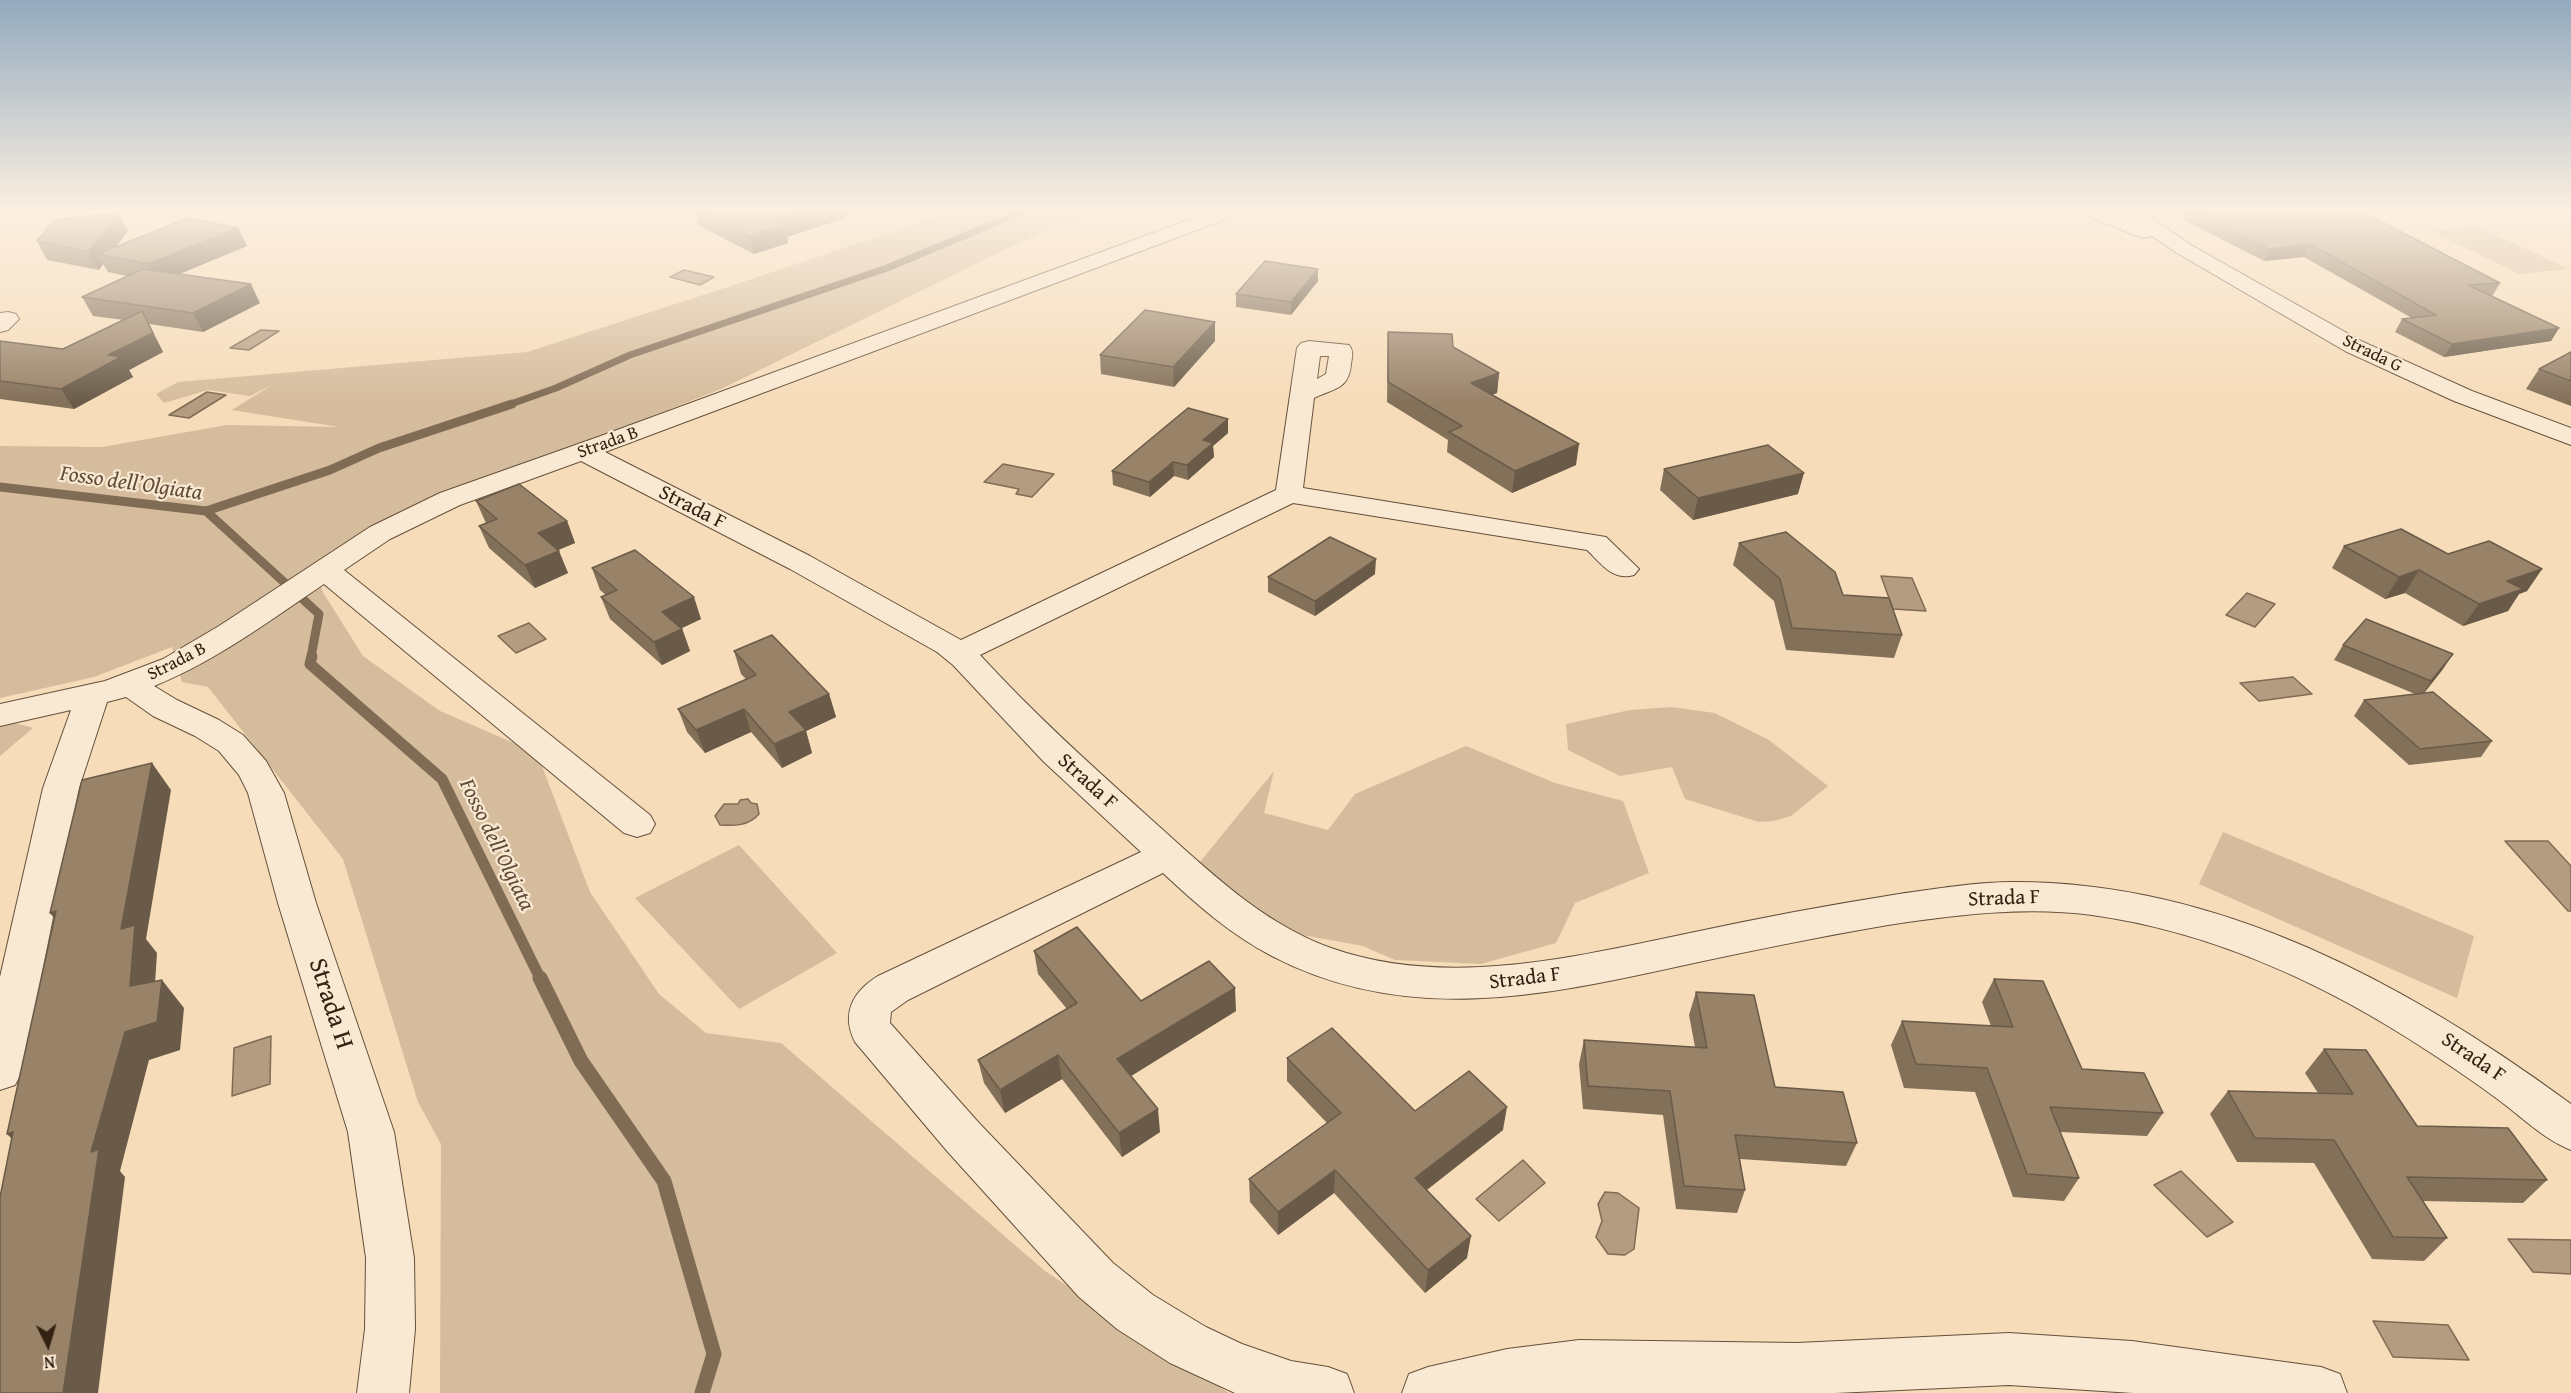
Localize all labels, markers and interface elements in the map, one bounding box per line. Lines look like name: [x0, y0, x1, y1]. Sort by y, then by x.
street label: Strada G: [2339, 330, 2405, 378]
street label: Strada B: [575, 422, 641, 464]
water label: Fosso dell’Olgiata: [58, 461, 204, 507]
street label: Strada F: [654, 480, 730, 536]
street label: Strada B: [144, 638, 210, 686]
street label: Strada F: [1052, 749, 1122, 815]
water label: Fosso dell’Olgiata: [453, 775, 539, 915]
street label: Strada F: [1968, 885, 2040, 913]
street label: Strada H: [301, 955, 359, 1053]
street label: Strada F: [1488, 962, 1562, 996]
street label: Strada F: [2436, 1027, 2510, 1089]
north arrow: [18, 1315, 78, 1375]
text: N: [43, 1351, 56, 1375]

